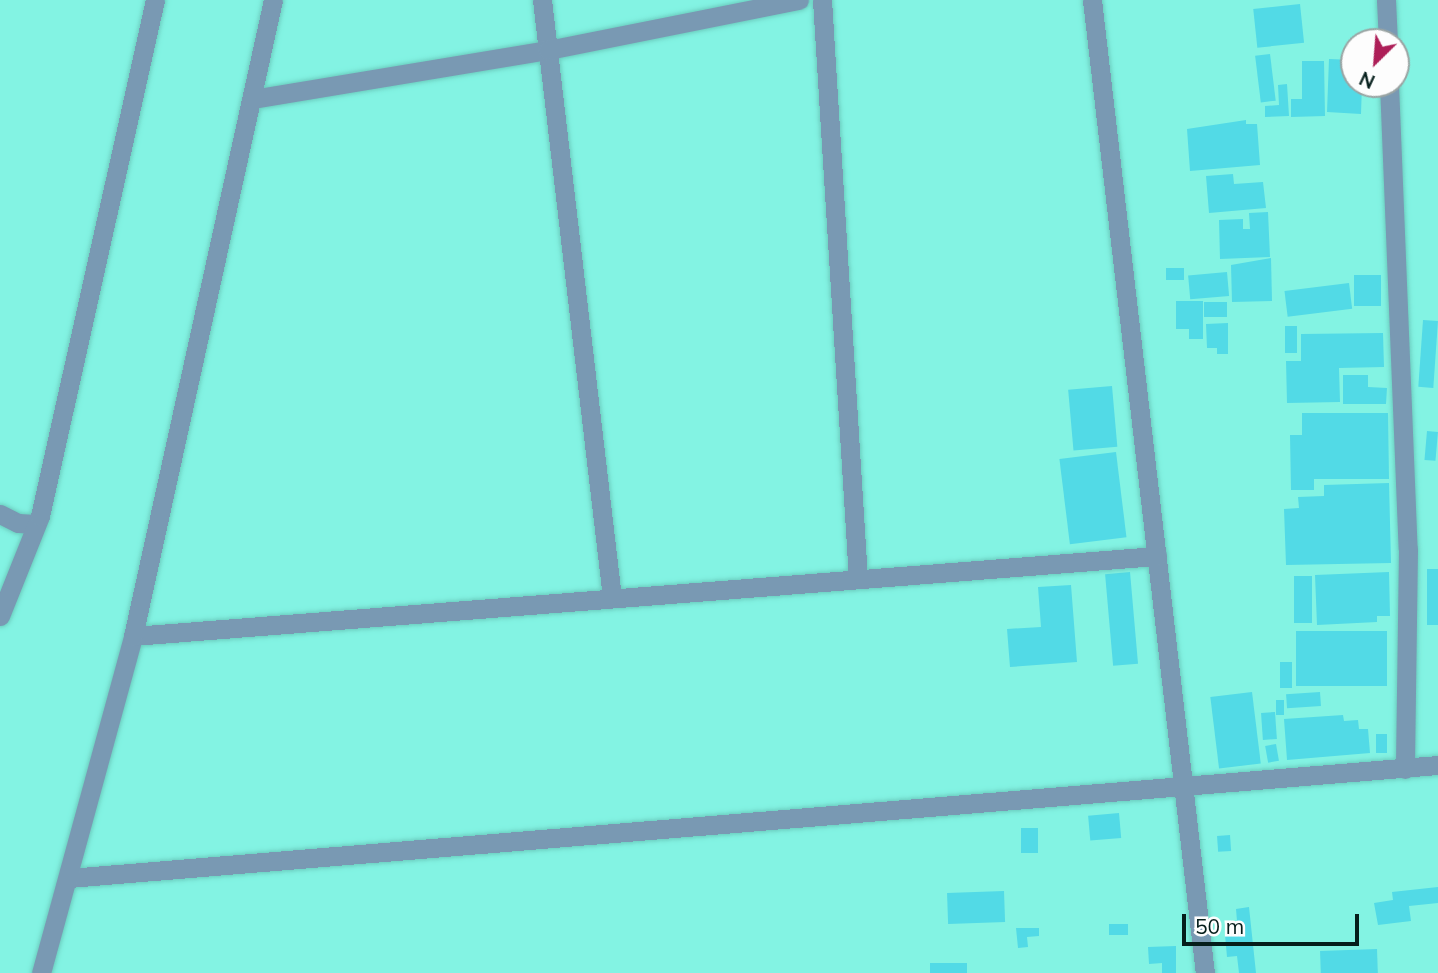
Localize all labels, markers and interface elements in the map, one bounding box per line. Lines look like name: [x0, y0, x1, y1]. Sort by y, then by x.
north arrow: [1340, 28, 1410, 98]
text: N: [1355, 66, 1379, 94]
scale bar: [1186, 900, 1363, 944]
text: 50 m: [1195, 913, 1244, 939]

